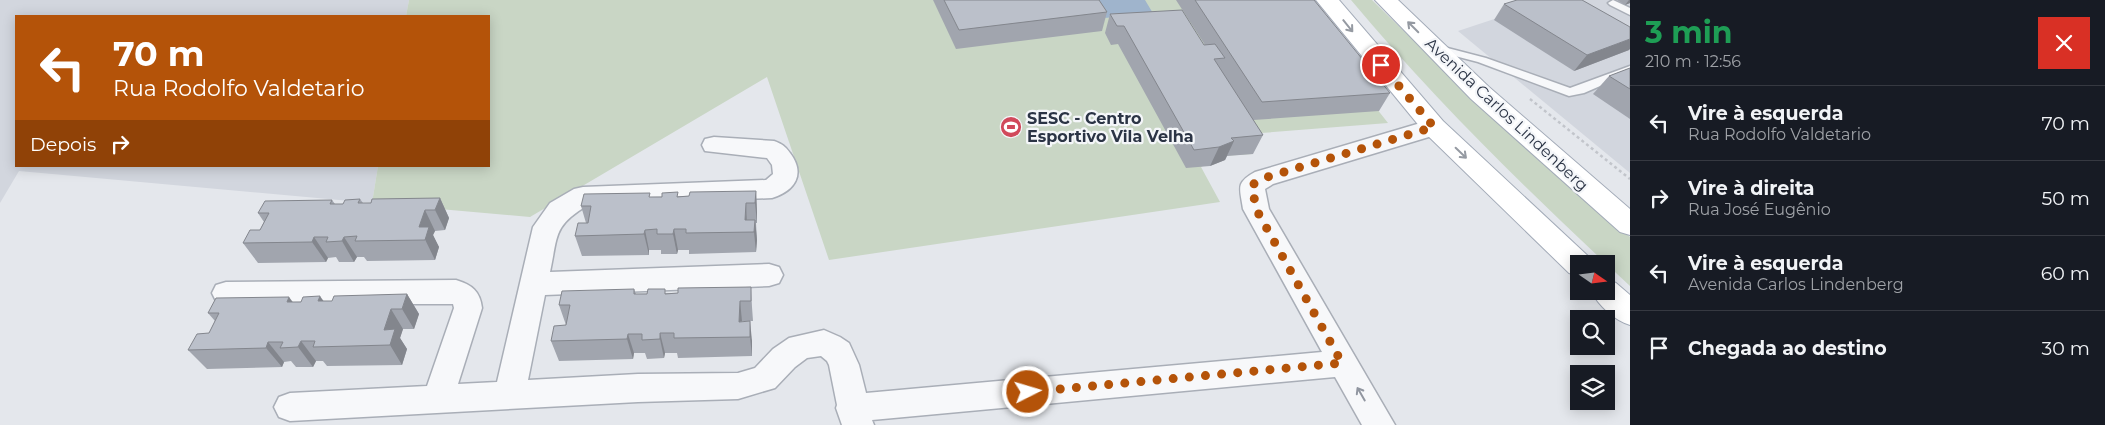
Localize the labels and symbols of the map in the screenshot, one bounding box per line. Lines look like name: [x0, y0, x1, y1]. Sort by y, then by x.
one-way arrow: [1343, 19, 1354, 32]
one-way arrow: [1407, 21, 1419, 33]
street label: Avenida Carlos Lindenberg: [1421, 34, 1592, 195]
pin: [1360, 44, 1402, 86]
place label: SESC - Centro Esportivo Vila Velha: [1027, 109, 1194, 146]
sports icon: SESC - Centro Esportivo Vila Velha: [999, 115, 1023, 139]
one-way arrow: [1455, 147, 1467, 159]
north arrow: [1570, 255, 1615, 300]
position arrow: [1001, 365, 1053, 417]
one-way arrow: [1355, 387, 1365, 402]

